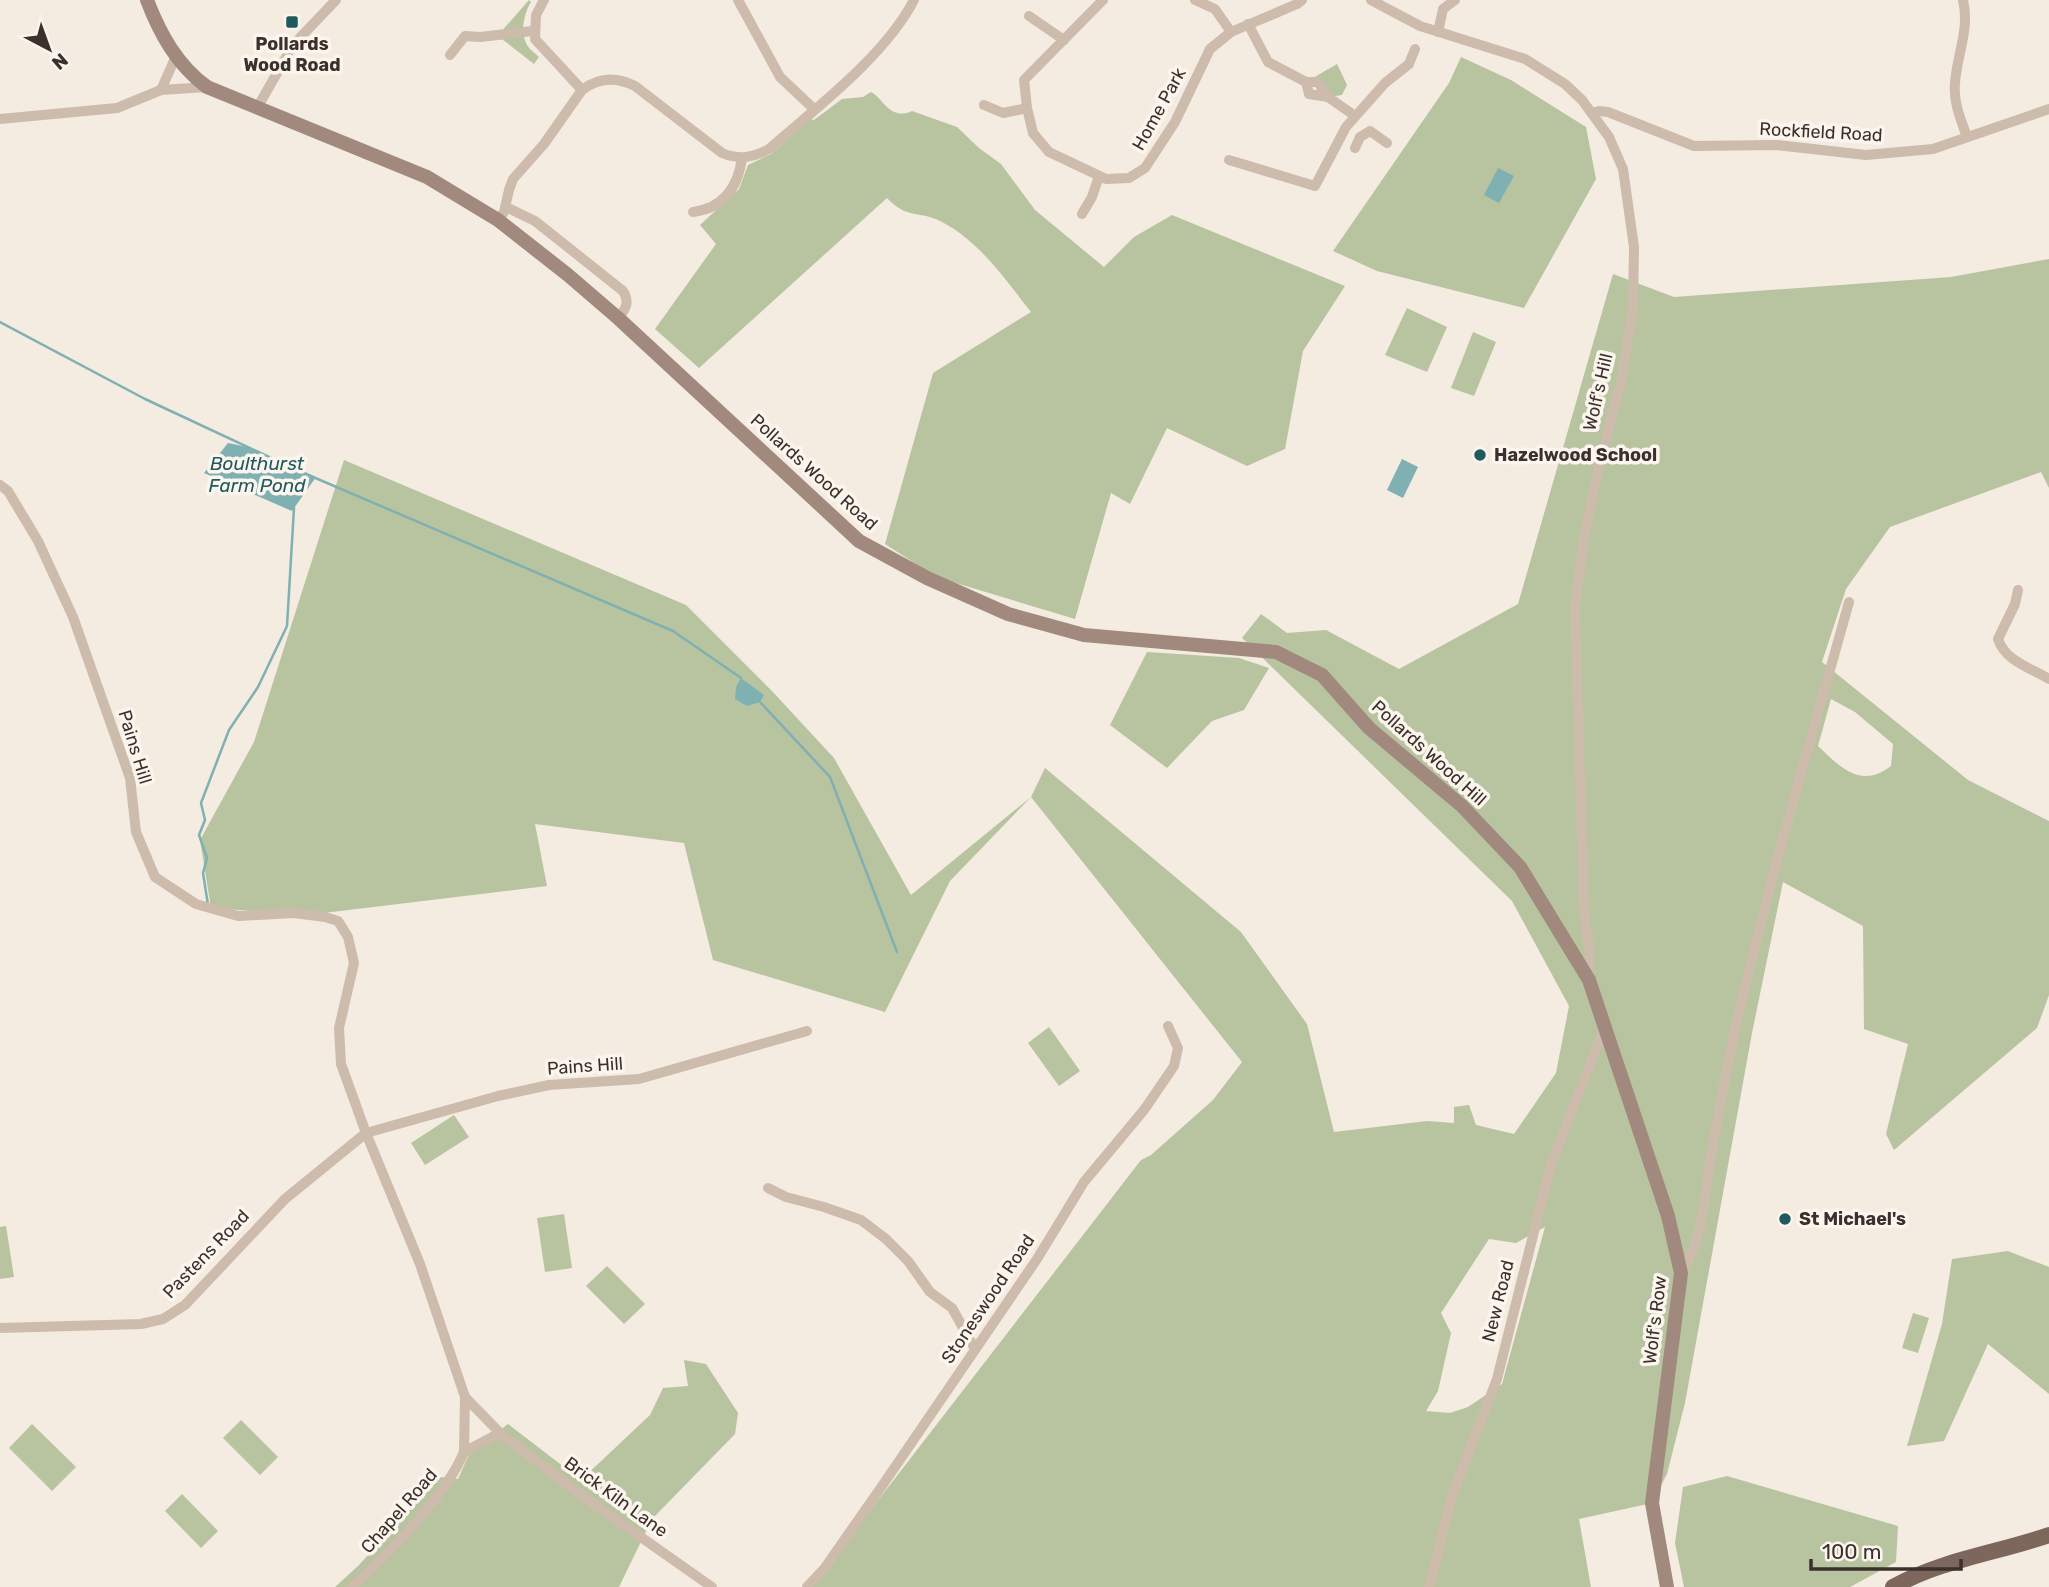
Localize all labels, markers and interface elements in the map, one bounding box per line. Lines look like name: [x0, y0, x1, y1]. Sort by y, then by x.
north arrow: [14, 14, 84, 84]
marker: Pollards Wood Road: [284, 14, 300, 30]
place label: Pollards Wood Road: [243, 33, 341, 76]
text: N: [47, 48, 73, 75]
street label: Home Park: [1127, 63, 1191, 154]
street label: Rockfield Road: [1759, 118, 1883, 146]
street label: Wolf's Hill: [1578, 351, 1618, 433]
street label: Pollards Wood Road: [746, 409, 882, 535]
place label: Hazelwood School: [1494, 444, 1657, 466]
marker: Hazelwood School: [1472, 447, 1488, 463]
water label: Boulthurst Farm Pond: [208, 452, 306, 497]
street label: Pollards Wood Hill: [1367, 696, 1491, 810]
street label: Pains Hill: [113, 707, 157, 787]
street label: Pains Hill: [546, 1052, 624, 1080]
street label: Pastens Road: [158, 1205, 254, 1303]
place label: St Michael's: [1799, 1208, 1906, 1230]
marker: St Michael's: [1777, 1211, 1793, 1227]
street label: Stoneswood Road: [937, 1230, 1039, 1368]
street label: New Road: [1477, 1258, 1519, 1344]
street label: Wolf's Row: [1639, 1274, 1671, 1366]
street label: Brick Kiln Lane: [560, 1452, 672, 1542]
street label: Chapel Road: [356, 1464, 442, 1558]
scale bar: [1811, 1528, 1962, 1572]
text: 100 m: [1822, 1539, 1881, 1564]

